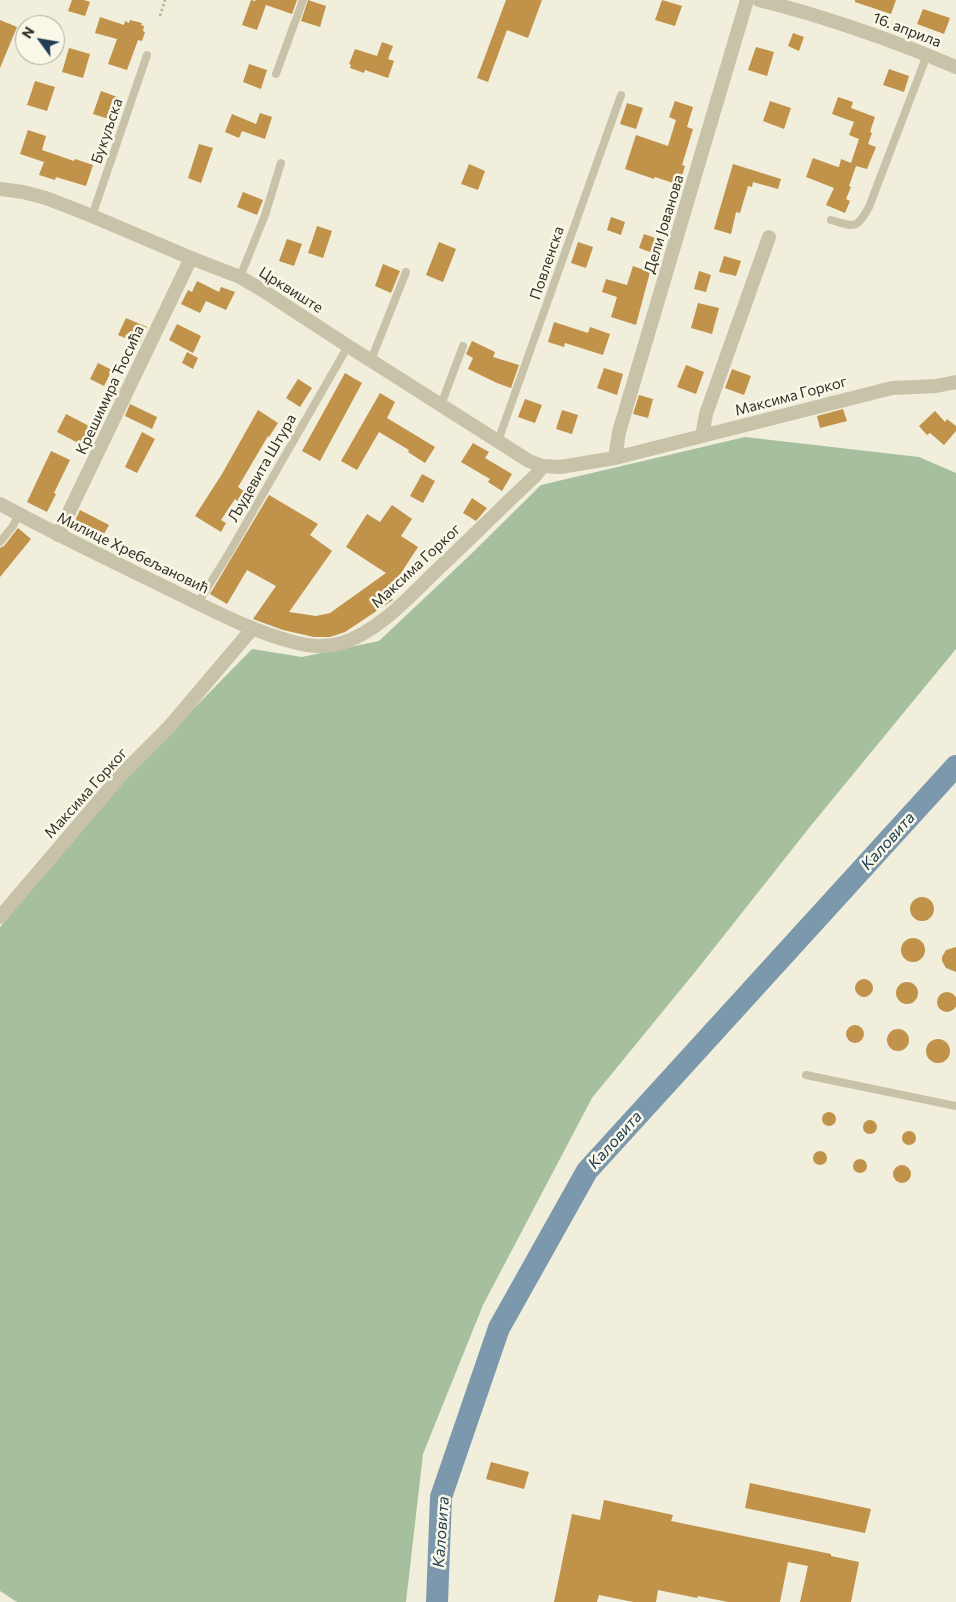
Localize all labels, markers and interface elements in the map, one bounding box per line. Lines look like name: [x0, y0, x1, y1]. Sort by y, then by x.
street label: 16. априла: [870, 9, 944, 51]
north arrow: [15, 15, 65, 65]
text: N: [18, 23, 38, 41]
street label: Букуљска: [87, 96, 127, 166]
street label: Дели Јованова: [640, 173, 688, 275]
street label: Повленска: [526, 224, 568, 302]
street label: Црквиште: [256, 263, 326, 317]
street label: Крешимира Ћосића: [72, 323, 148, 457]
street label: Максима Горког: [733, 372, 849, 420]
street label: Људевита Штура: [224, 411, 300, 525]
street label: Милице Хребељановић: [54, 508, 212, 598]
street label: Максима Горког: [368, 520, 464, 612]
street label: Максима Горког: [41, 744, 131, 842]
water label: Каловита: [857, 808, 919, 874]
water label: Каловита: [584, 1107, 646, 1173]
water label: Каловита: [429, 1496, 453, 1568]

